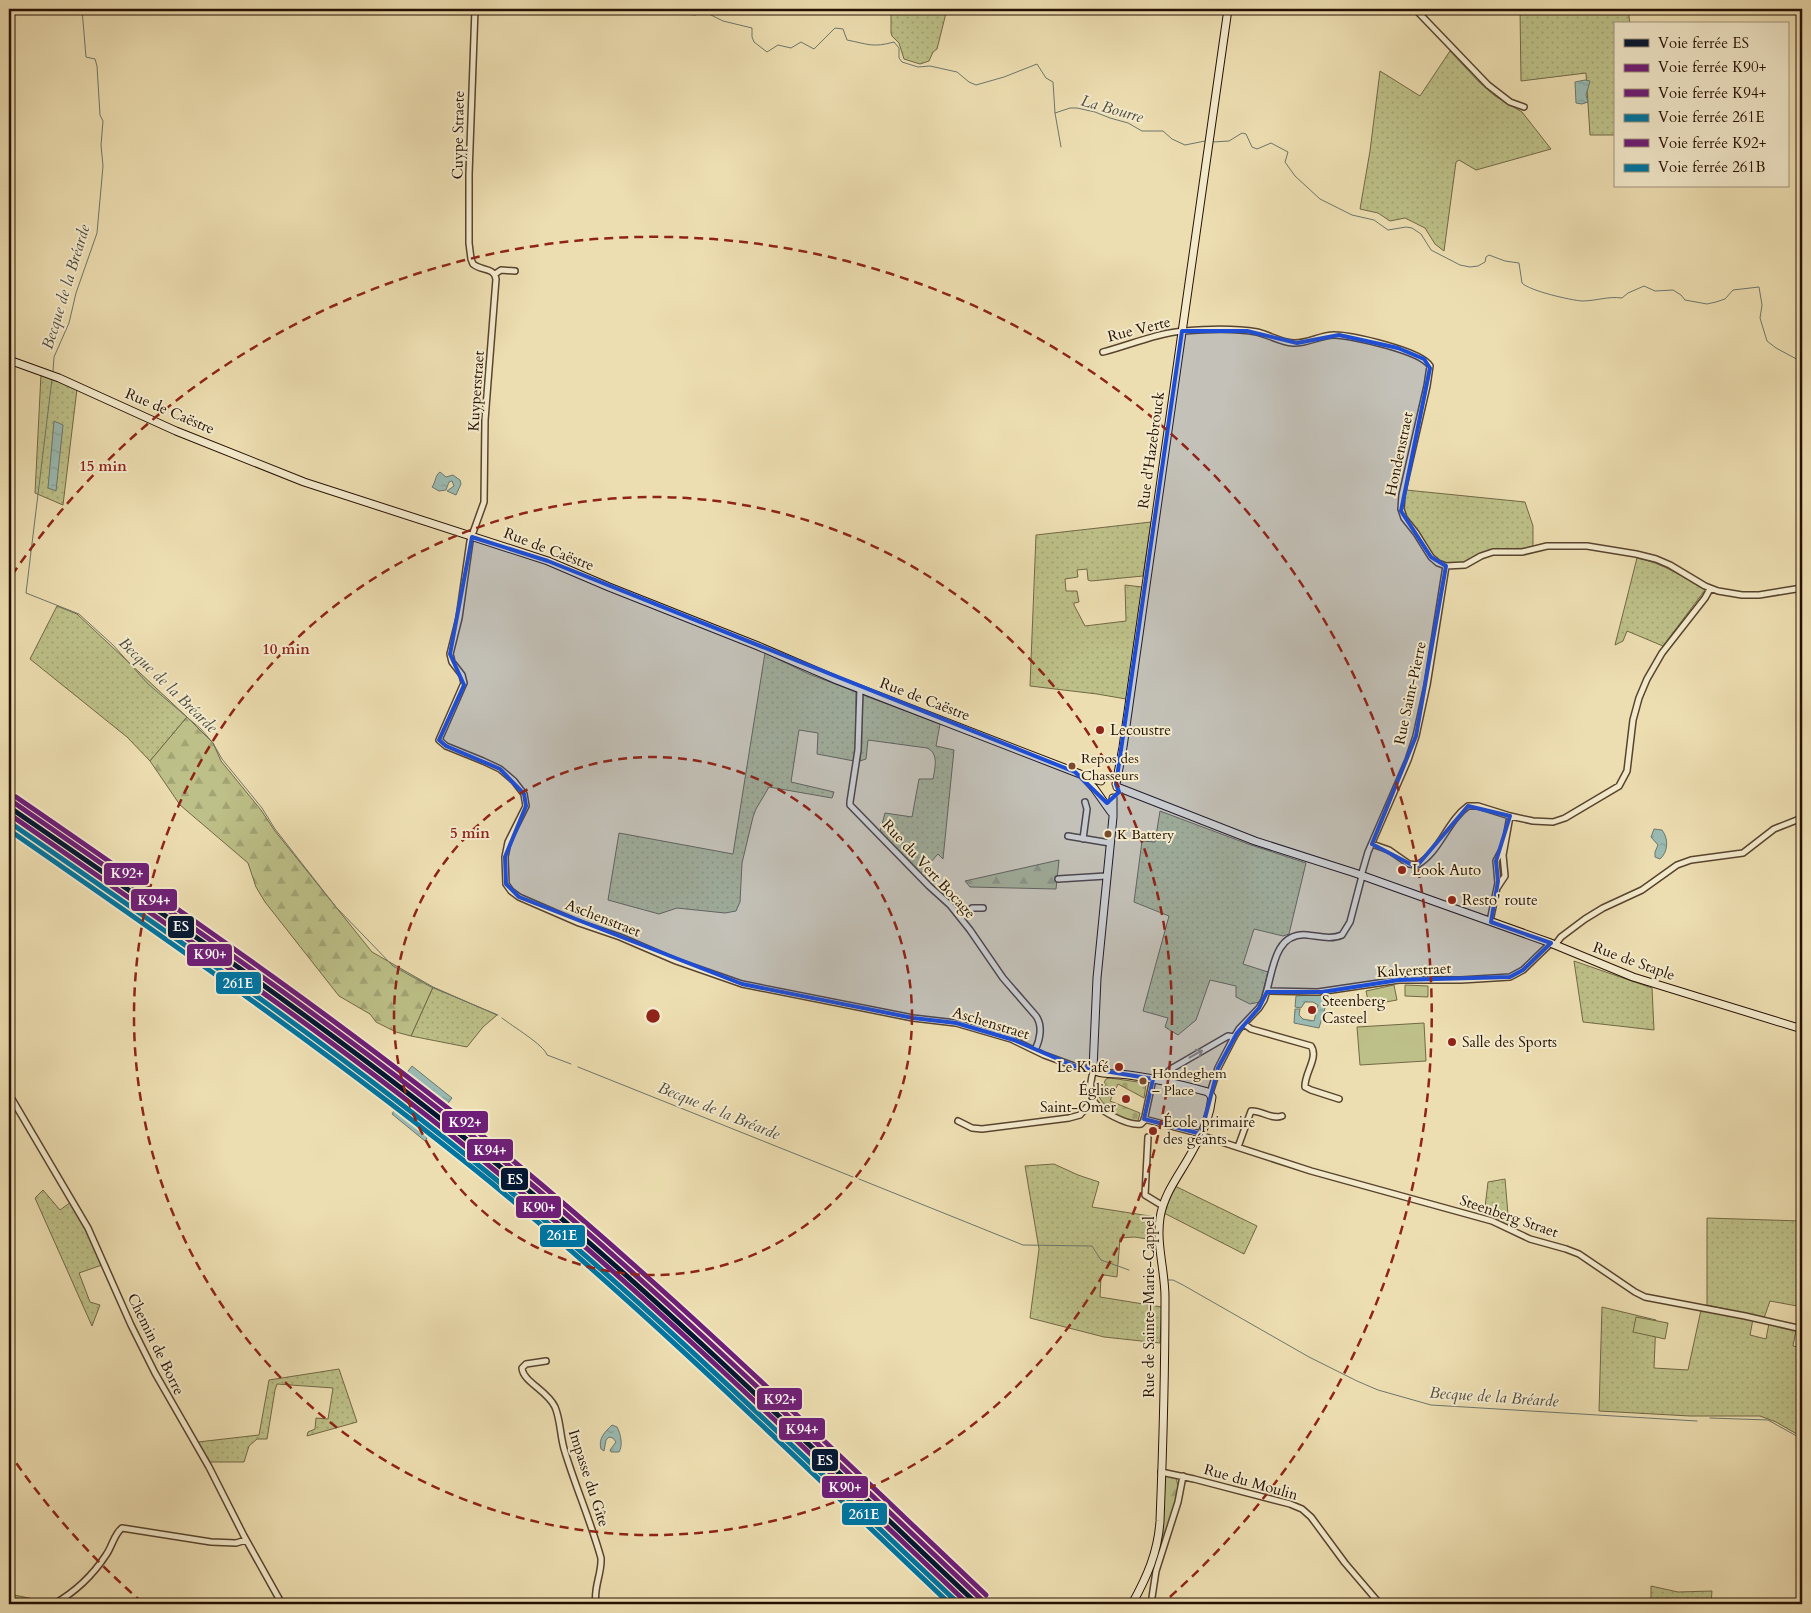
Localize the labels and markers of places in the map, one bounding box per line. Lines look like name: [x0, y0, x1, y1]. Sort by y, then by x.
place label: Lecoustre: [1110, 720, 1171, 740]
marker: Lecoustre: [1094, 724, 1106, 736]
place label: Repos des Chasseurs: [1081, 749, 1139, 785]
marker: Repos des Chasseurs: [1067, 761, 1077, 771]
place label: K Battery: [1117, 825, 1175, 844]
marker: K Battery: [1103, 829, 1113, 839]
place label: Look Auto: [1412, 860, 1481, 880]
marker: Look Auto: [1396, 864, 1408, 876]
place label: Resto' route: [1462, 890, 1538, 910]
marker: Resto' route: [1446, 894, 1458, 906]
place label: Steenberg Casteel: [1322, 991, 1386, 1028]
marker: Steenberg Casteel: [1306, 1004, 1318, 1016]
centre of rings: [644, 1007, 662, 1025]
place label: Salle des Sports: [1462, 1032, 1557, 1052]
marker: Salle des Sports: [1446, 1036, 1458, 1048]
place label: Le K'afé: [1057, 1057, 1109, 1077]
marker: Le K'afé: [1113, 1061, 1125, 1073]
place label: Hondeghem – Place: [1152, 1064, 1227, 1100]
marker: Hondeghem – Place: [1138, 1076, 1148, 1086]
place label: Église Saint-Omer: [1040, 1080, 1117, 1117]
marker: Église Saint-Omer: [1120, 1093, 1132, 1105]
place label: École primaire des géants: [1163, 1112, 1255, 1149]
marker: École primaire des géants: [1147, 1125, 1159, 1137]

